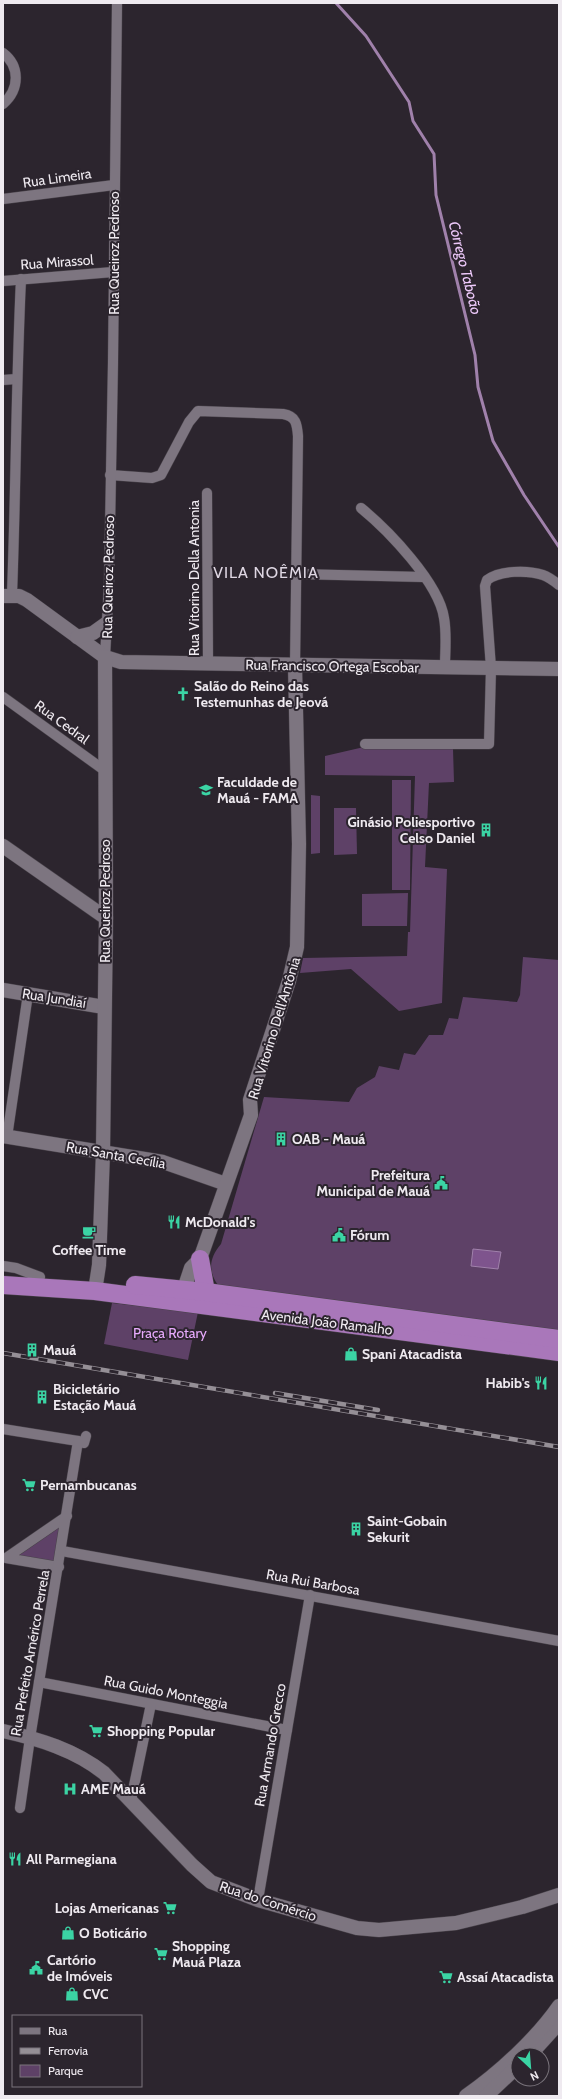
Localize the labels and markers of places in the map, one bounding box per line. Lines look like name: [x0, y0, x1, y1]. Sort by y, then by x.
place label: Salão do Reino das Testemunhas de Jeová: [194, 677, 328, 711]
church icon: Salão do Reino das Testemunhas de Jeová: [175, 686, 191, 702]
place label: Faculdade de Mauá - FAMA: [217, 773, 298, 807]
school or university icon: Faculdade de Mauá - FAMA: [198, 782, 214, 798]
place label: Ginásio Poliesportivo Celso Daniel: [347, 813, 475, 847]
building icon: Ginásio Poliesportivo Celso Daniel: [478, 822, 494, 838]
place label: OAB - Mauá: [292, 1130, 365, 1148]
building icon: OAB - Mauá: [273, 1131, 289, 1147]
place label: Prefeitura Municipal de Mauá: [317, 1166, 430, 1200]
public building icon: Prefeitura Municipal de Mauá: [433, 1175, 449, 1191]
place label: McDonald's: [185, 1213, 255, 1231]
restaurant icon: McDonald's: [166, 1214, 182, 1230]
cafe icon: Coffee Time: [81, 1224, 97, 1240]
place label: Fórum: [350, 1226, 389, 1244]
public building icon: Fórum: [331, 1227, 347, 1243]
place label: Coffee Time: [52, 1241, 126, 1259]
place label: Mauá: [43, 1341, 76, 1359]
building icon: Mauá: [24, 1342, 40, 1358]
place label: Spani Atacadista: [362, 1345, 462, 1363]
shop icon: Spani Atacadista: [343, 1346, 359, 1362]
place label: Habib's: [486, 1374, 530, 1392]
restaurant icon: Habib's: [533, 1375, 549, 1391]
place label: Bicicletário Estação Mauá: [53, 1380, 136, 1414]
building icon: Bicicletário Estação Mauá: [34, 1389, 50, 1405]
place label: Pernambucanas: [40, 1476, 137, 1494]
supermarket icon: Pernambucanas: [21, 1477, 37, 1493]
place label: Saint-Gobain Sekurit: [367, 1512, 447, 1546]
building icon: Saint-Gobain Sekurit: [348, 1521, 364, 1537]
place label: Shopping Popular: [107, 1722, 216, 1740]
supermarket icon: Shopping Popular: [88, 1723, 104, 1739]
place label: AME Mauá: [81, 1780, 146, 1798]
hospital icon: AME Mauá: [62, 1781, 78, 1797]
place label: All Parmegiana: [26, 1850, 117, 1868]
restaurant icon: All Parmegiana: [7, 1851, 23, 1867]
place label: Lojas Americanas: [55, 1899, 159, 1917]
supermarket icon: Lojas Americanas: [162, 1900, 178, 1916]
place label: O Boticário: [79, 1924, 147, 1942]
shop icon: O Boticário: [60, 1925, 76, 1941]
place label: Shopping Mauá Plaza: [172, 1937, 241, 1971]
supermarket icon: Shopping Mauá Plaza: [153, 1946, 169, 1962]
place label: Cartório de Imóveis: [47, 1951, 113, 1985]
public building icon: Cartório de Imóveis: [28, 1960, 44, 1976]
place label: Assaí Atacadista: [457, 1968, 554, 1986]
supermarket icon: Assaí Atacadista: [438, 1969, 454, 1985]
place label: CVC: [83, 1985, 109, 2003]
shop icon: CVC: [64, 1986, 80, 2002]

